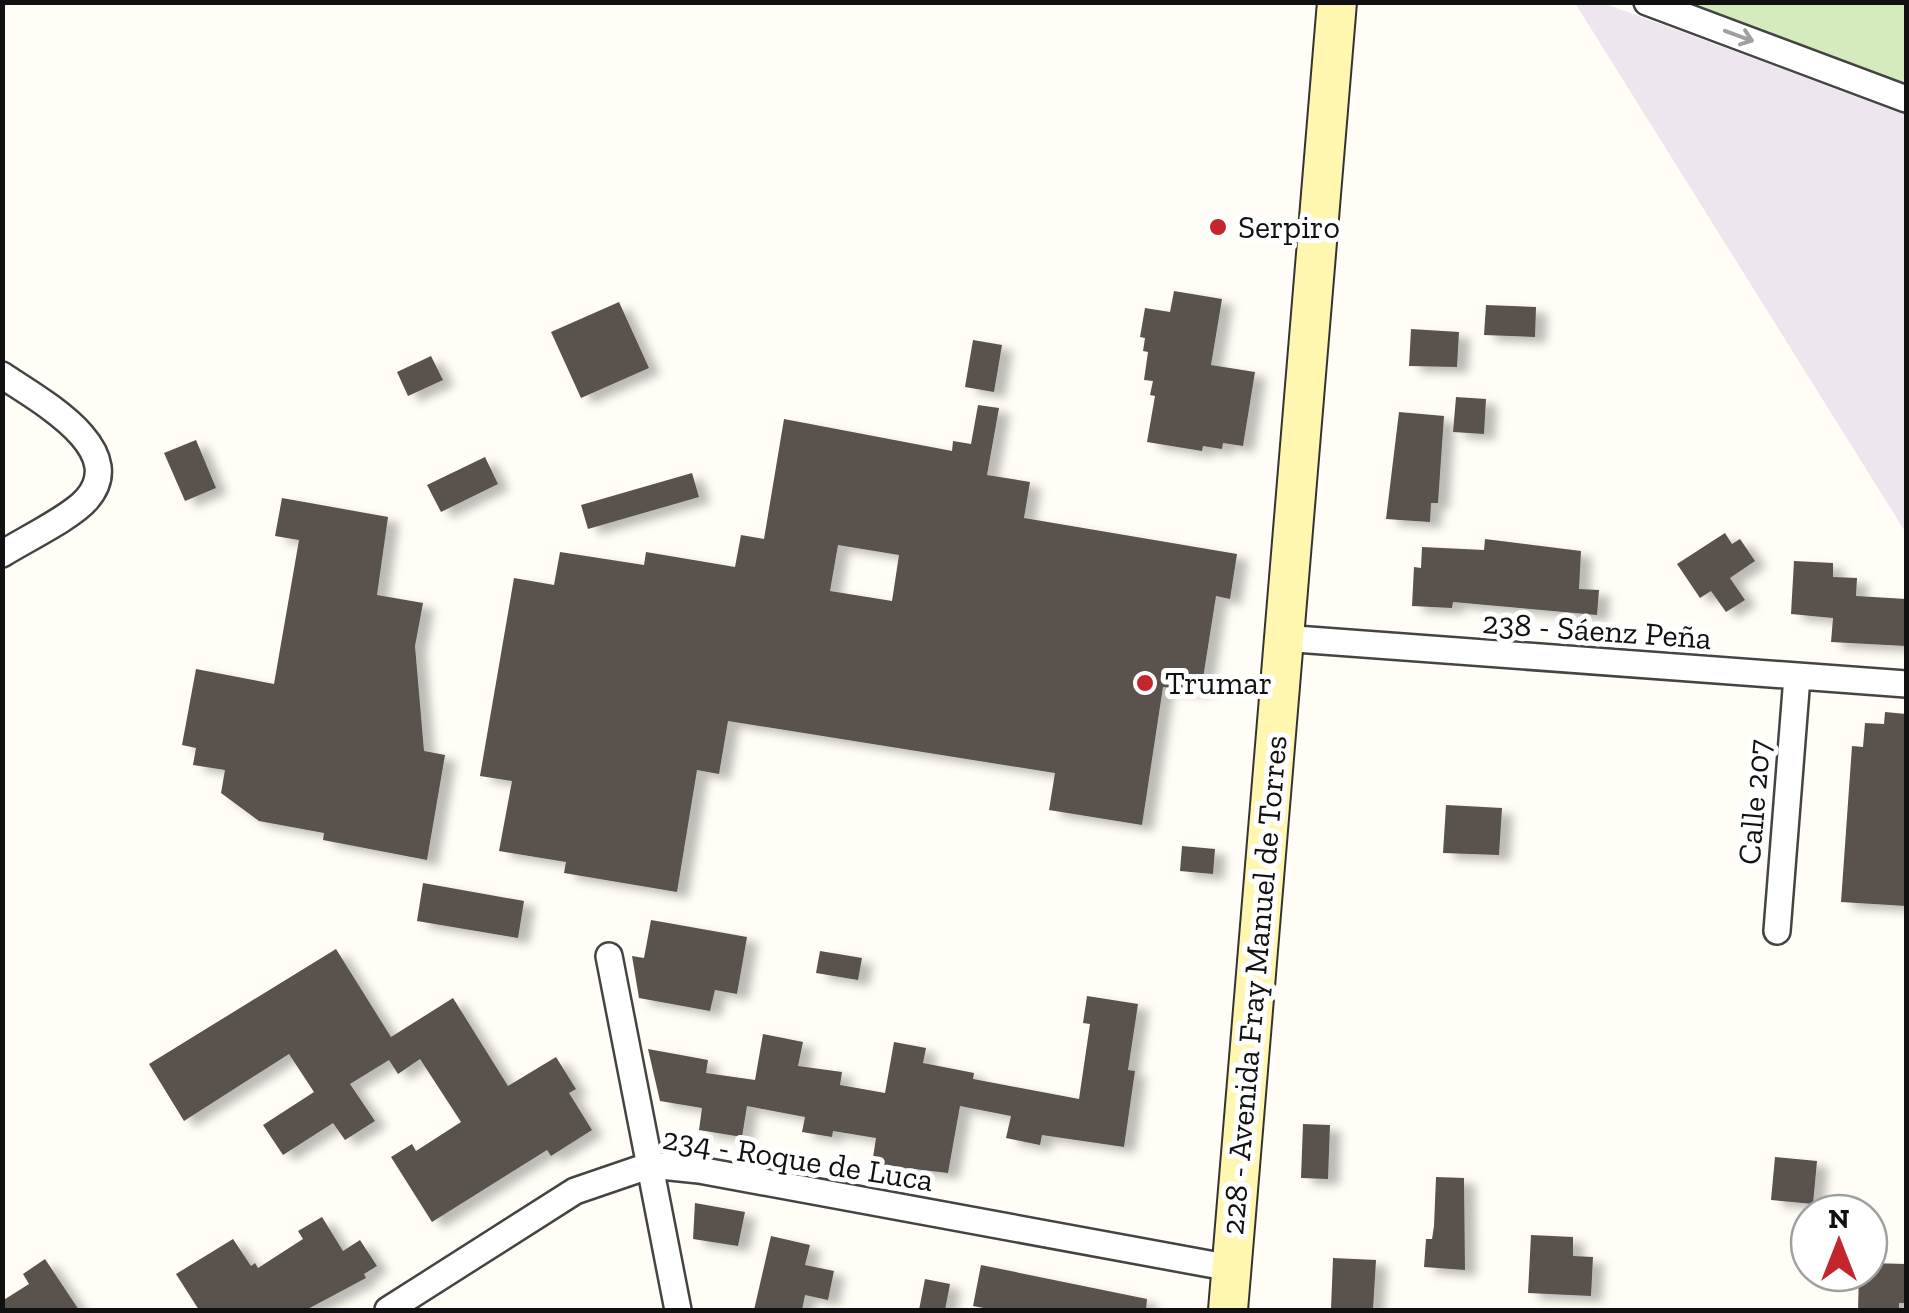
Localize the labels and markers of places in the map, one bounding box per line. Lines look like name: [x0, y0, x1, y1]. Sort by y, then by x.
place label: Serpiro: [1238, 208, 1340, 246]
marker: Serpiro: [1207, 216, 1229, 238]
place label: Trumar: [1165, 664, 1272, 702]
marker: Trumar: [1134, 672, 1156, 694]

